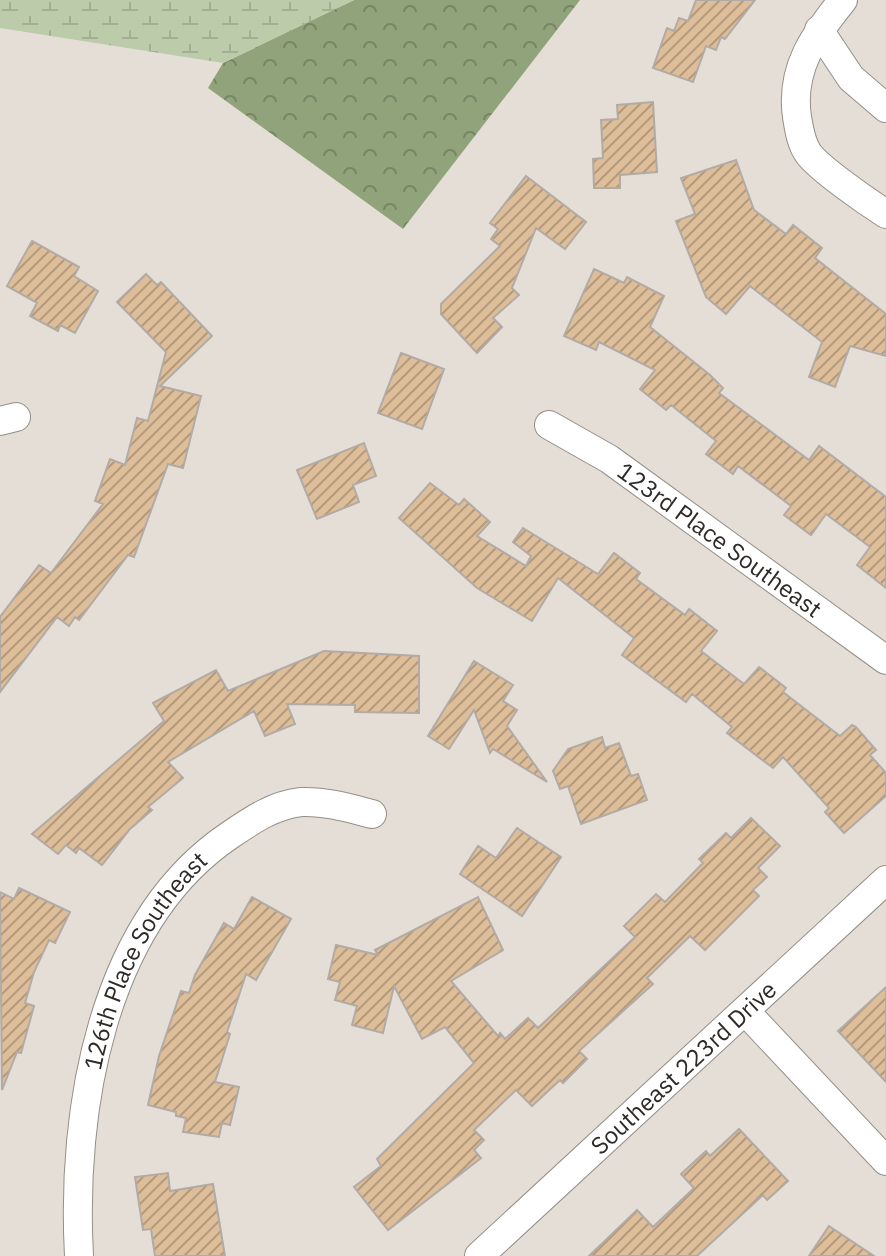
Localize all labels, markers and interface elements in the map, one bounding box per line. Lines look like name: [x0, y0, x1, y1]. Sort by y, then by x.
street label: 123rd Place Southeast: [611, 455, 829, 624]
street label: 126th Place Southeast: [76, 844, 214, 1073]
street label: Southeast 223rd Drive: [583, 973, 783, 1161]

